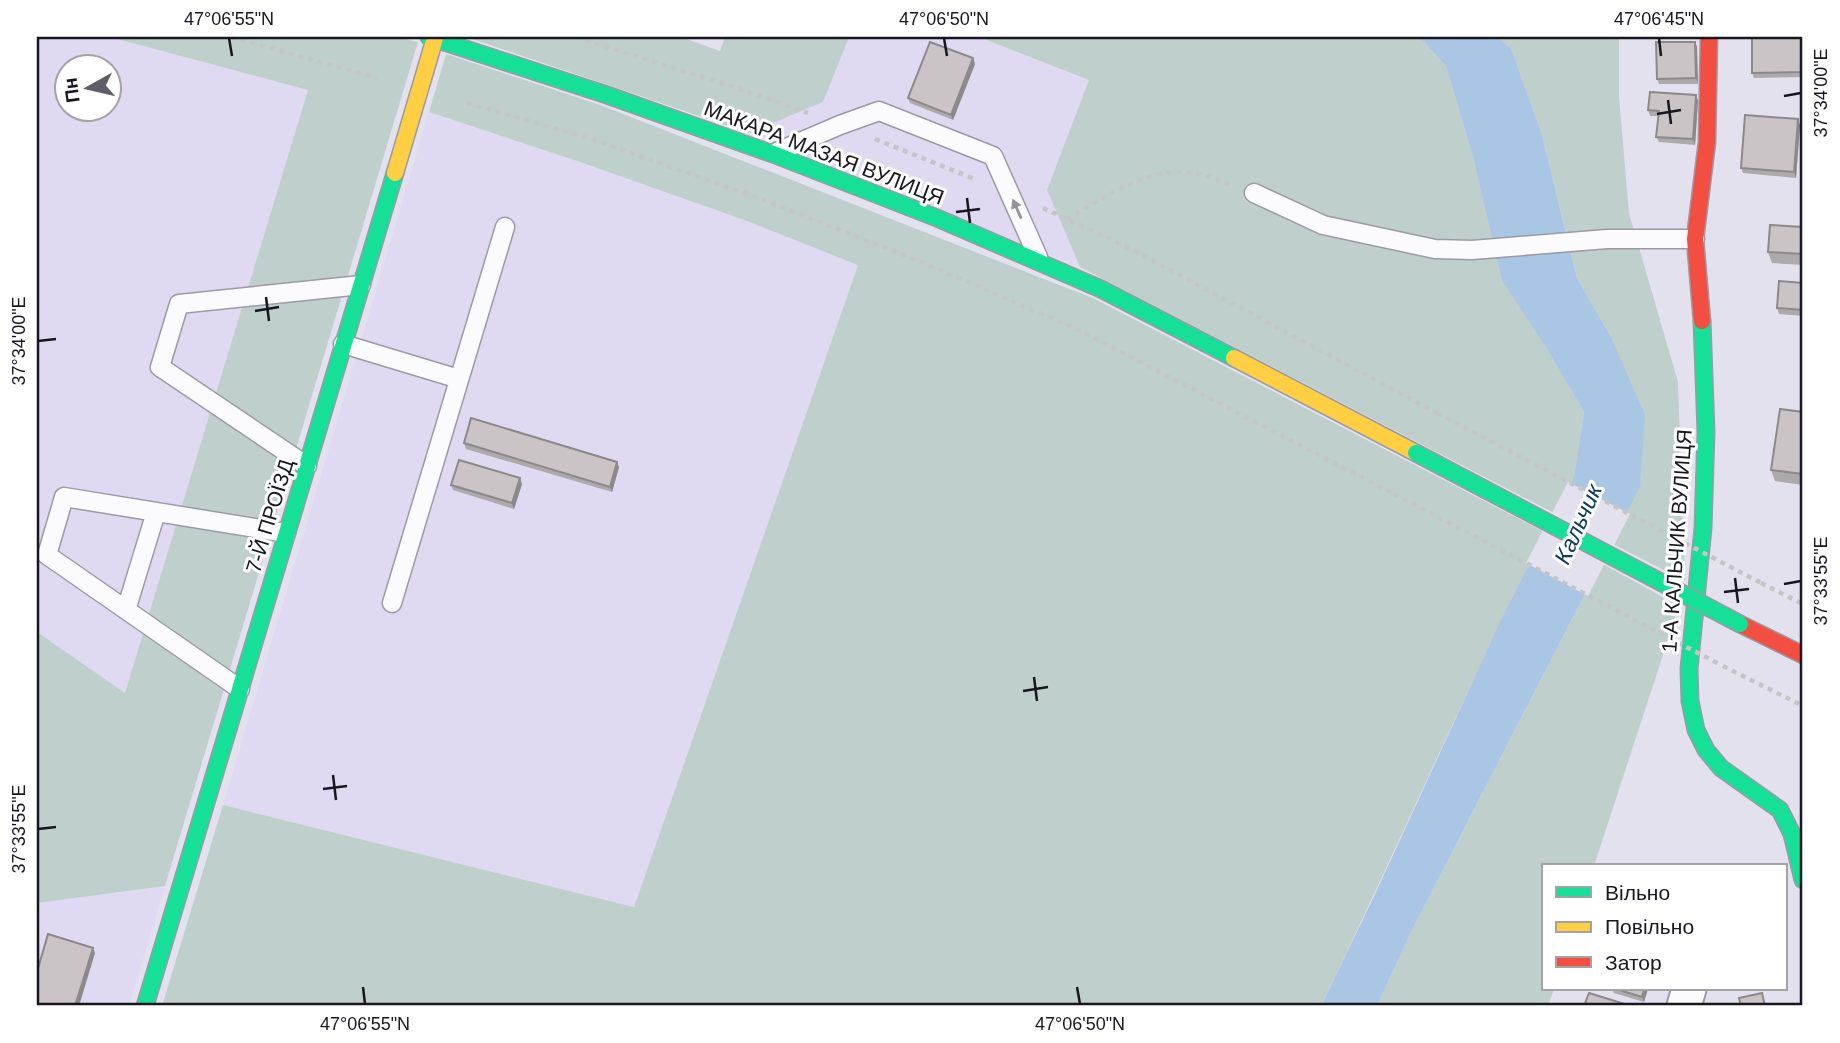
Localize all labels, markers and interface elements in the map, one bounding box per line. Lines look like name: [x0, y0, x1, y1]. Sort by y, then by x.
text: 47°06'55"N: [184, 9, 274, 29]
text: 47°06'50"N: [899, 9, 989, 29]
text: 47°06'45"N: [1614, 9, 1704, 29]
text: 37°34'00"E: [1811, 48, 1831, 138]
north arrow: [52, 52, 122, 122]
text: Пн: [60, 76, 84, 104]
street label: МАКАРА МАЗАЯ ВУЛИЦЯ: [701, 96, 947, 209]
one-way arrow: [1011, 199, 1023, 219]
text: 37°34'00"E: [9, 296, 29, 386]
street label: 1-А КАЛЬЧИК ВУЛИЦЯ: [1657, 429, 1696, 653]
street label: 7-Й ПРОЇЗД: [241, 456, 298, 575]
water label: Кальчик: [1549, 479, 1608, 568]
text: 37°33'55"E: [1811, 536, 1831, 626]
text: 37°33'55"E: [9, 784, 29, 874]
legend: [1542, 864, 1787, 990]
text: Вільно: [1605, 881, 1670, 904]
text: Повільно: [1605, 915, 1694, 938]
text: Затор: [1605, 951, 1662, 974]
text: 47°06'55"N: [320, 1014, 410, 1034]
text: 47°06'50"N: [1035, 1014, 1125, 1034]

